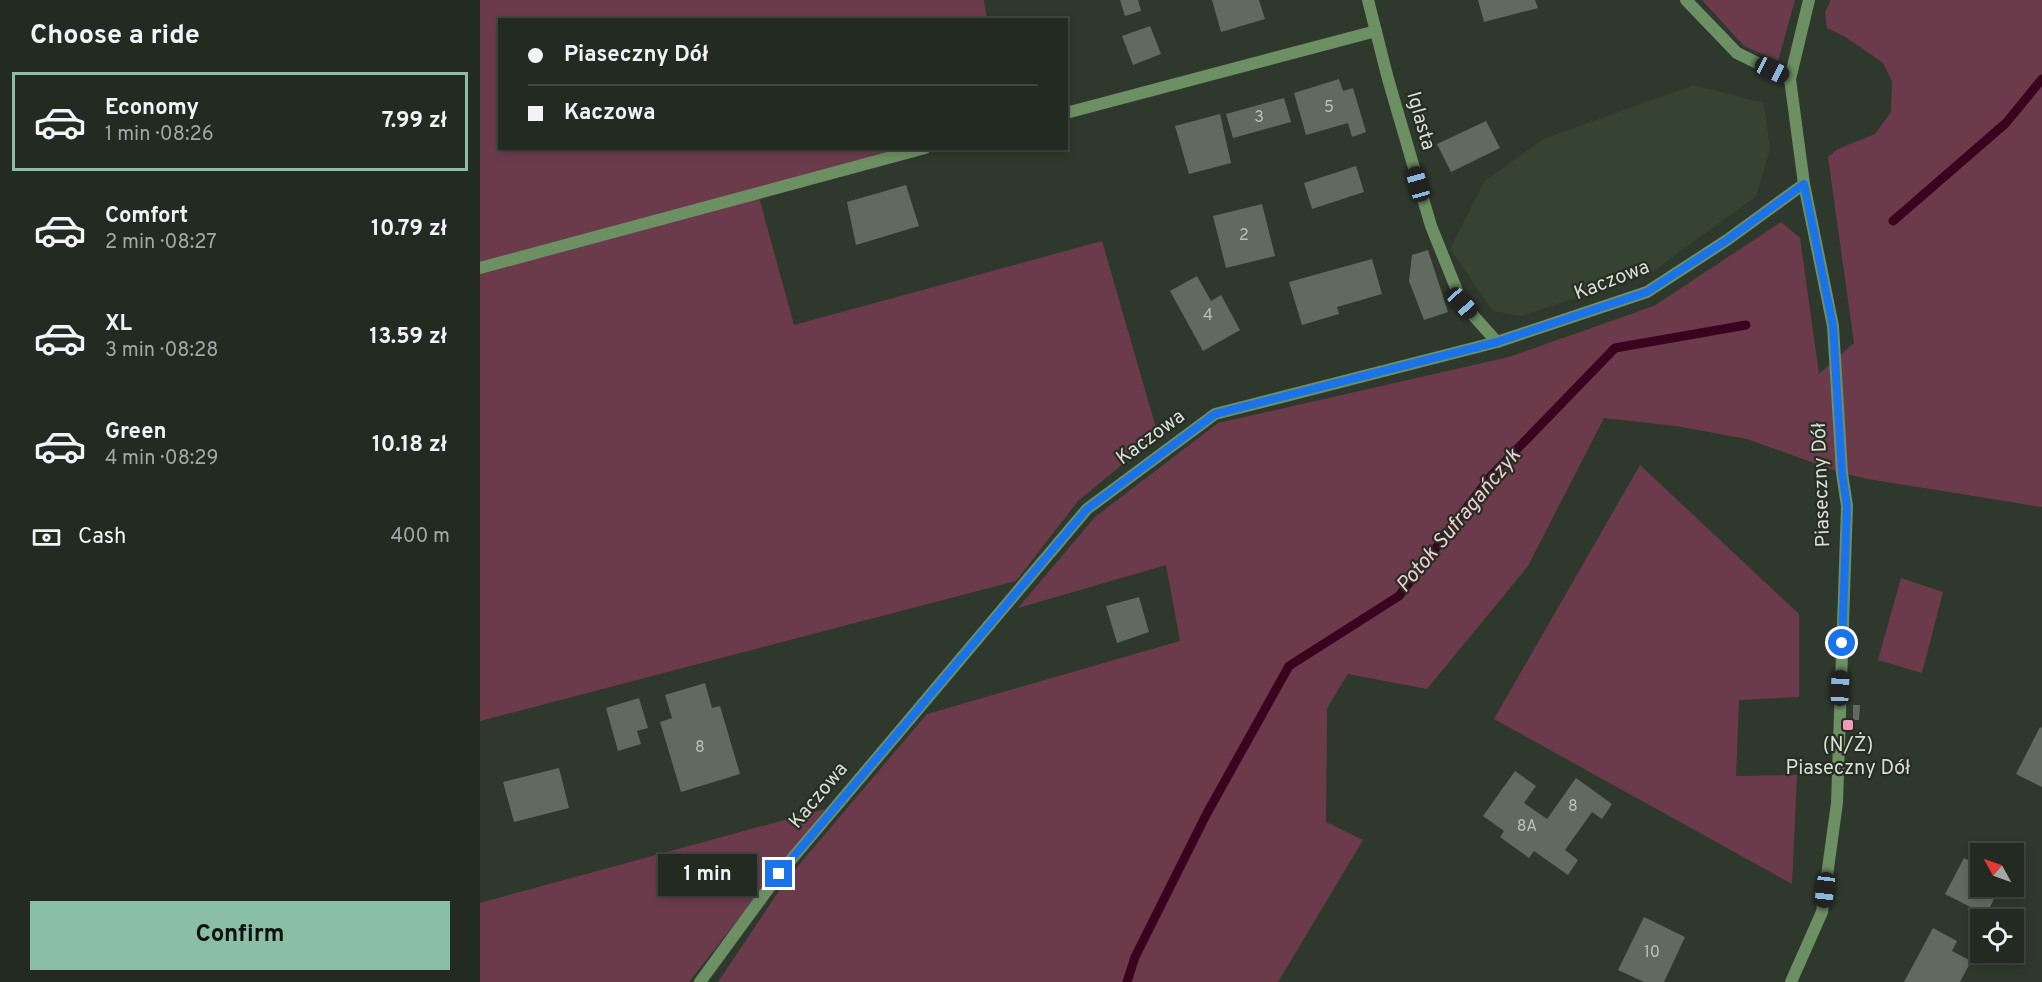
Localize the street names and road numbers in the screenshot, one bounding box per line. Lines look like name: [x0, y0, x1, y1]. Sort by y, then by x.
street label: Iglasta: [1399, 89, 1441, 153]
street label: Kaczowa: [1570, 255, 1654, 307]
street label: Kaczowa: [1111, 404, 1191, 472]
street label: Piaseczny Dół: [1807, 422, 1837, 548]
street label: Kaczowa: [784, 757, 854, 835]

